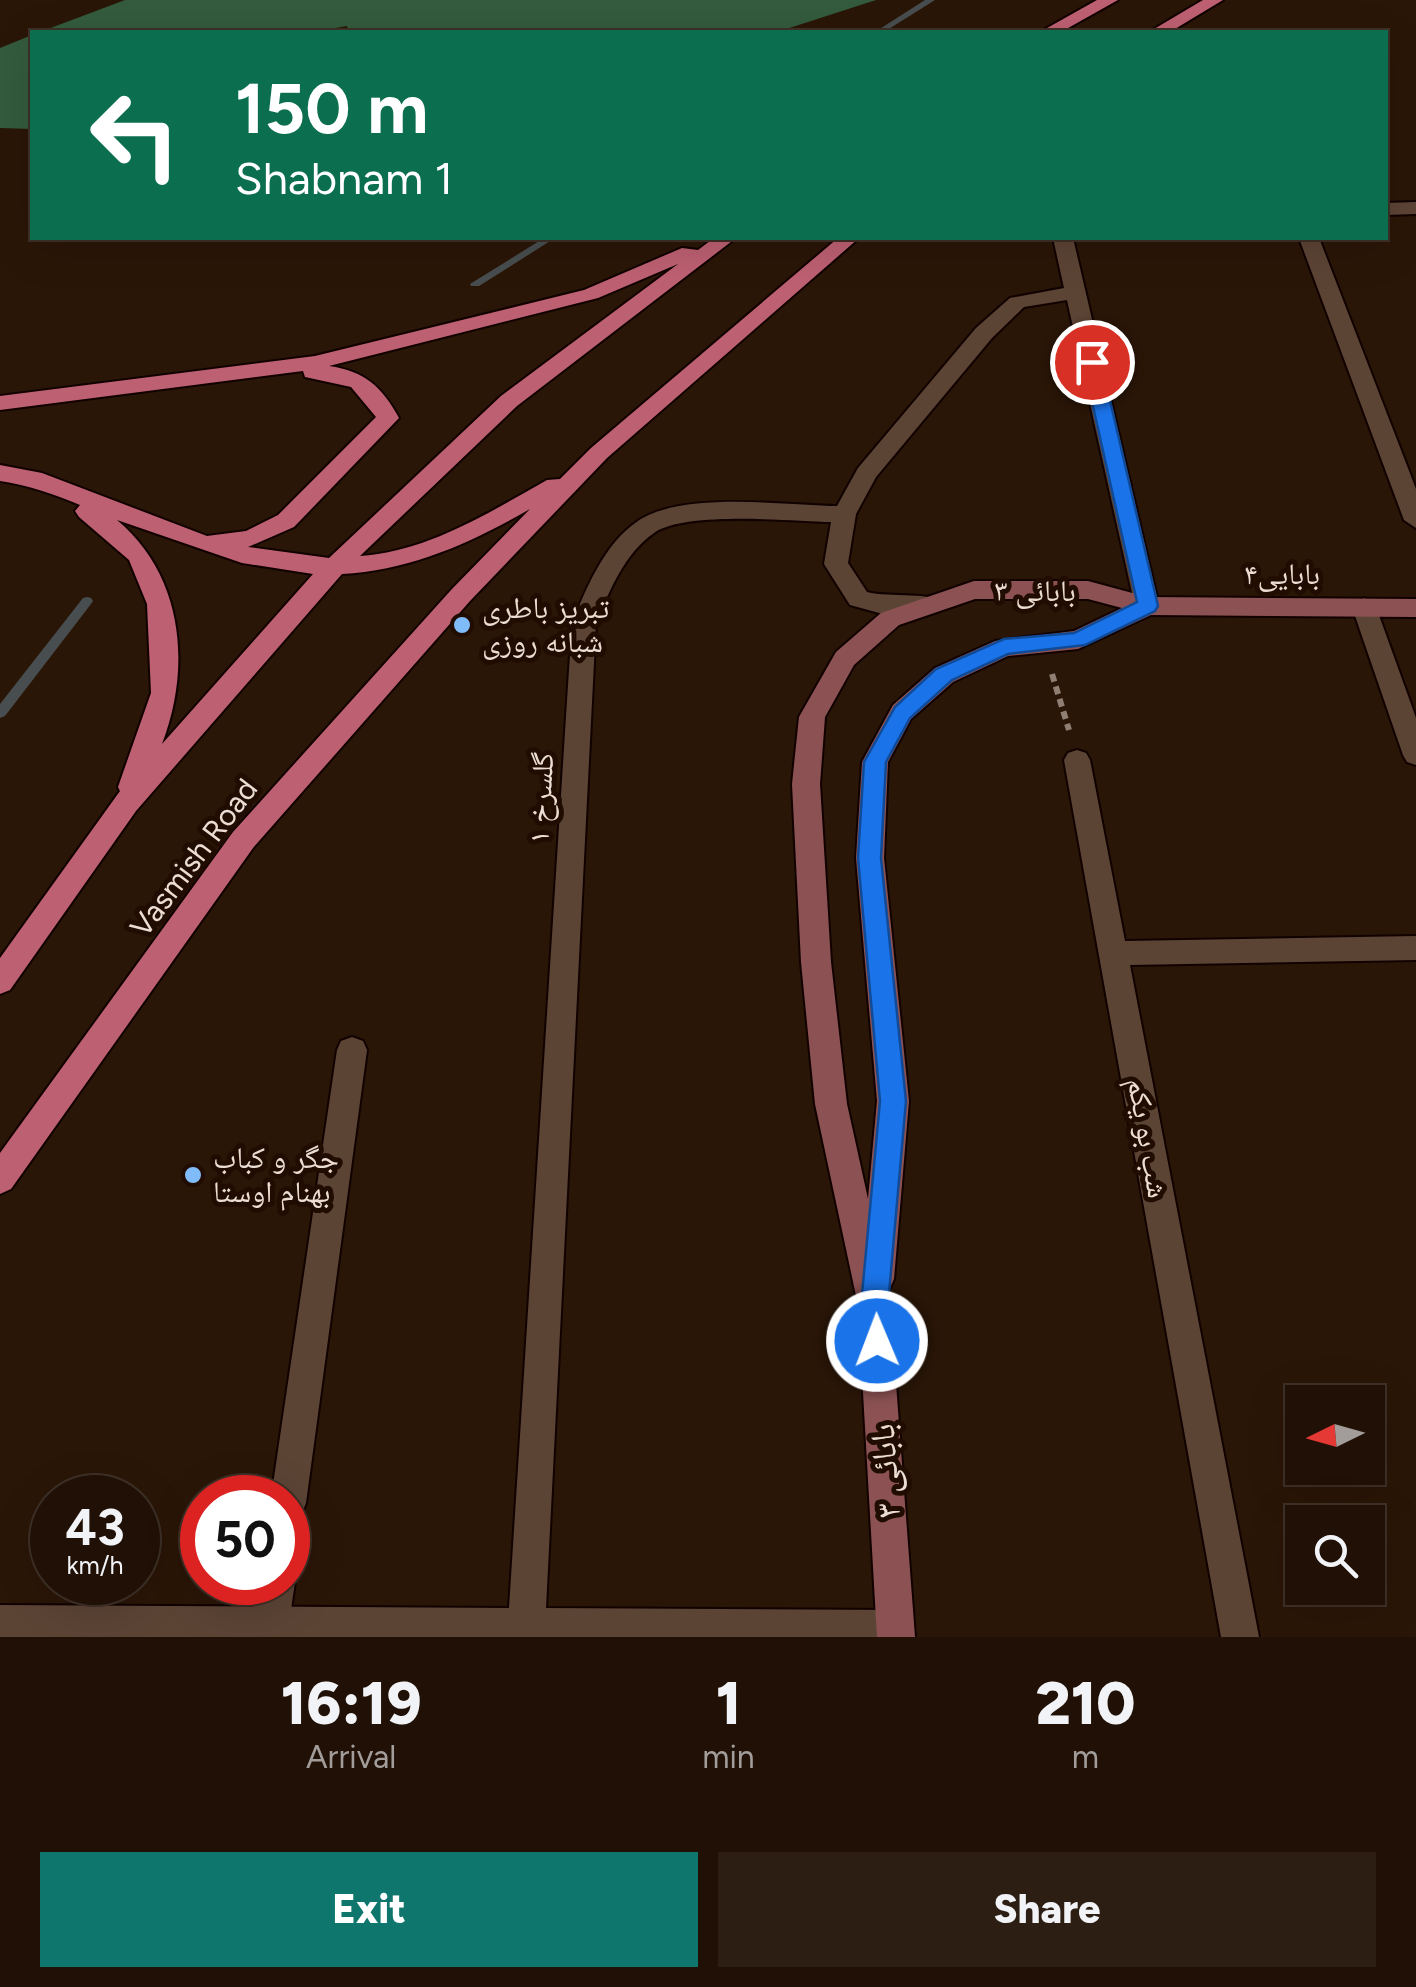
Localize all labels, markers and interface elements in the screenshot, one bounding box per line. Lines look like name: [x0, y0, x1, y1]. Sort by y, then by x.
text: 150 m: [235, 66, 428, 151]
icon: left: [70, 70, 200, 200]
text: Shabnam 1: [235, 151, 453, 205]
pin: [1050, 320, 1135, 405]
icon: arrive: [1065, 335, 1120, 390]
street label: بابایی۴: [1244, 555, 1320, 592]
street label: بابائی ۳: [994, 572, 1076, 609]
place label: تبریز باطری شبانه روزی: [482, 589, 609, 660]
marker: تبریز باطری شبانه روزی: [451, 614, 473, 636]
street label: گلسرخ ۱: [520, 751, 562, 845]
street label: Vasmish Road: [122, 771, 265, 944]
street label: شب بو یکم: [1118, 1075, 1177, 1201]
place label: جگر و کباب بهنام اوستا: [213, 1139, 339, 1211]
marker: جگر و کباب بهنام اوستا: [182, 1164, 204, 1186]
position arrow: [825, 1289, 929, 1393]
north arrow: [1285, 1385, 1385, 1485]
map controls: [1285, 1385, 1385, 1605]
street label: بابائی ۳: [861, 1422, 909, 1520]
speed limit sign: 50: [180, 1475, 310, 1605]
text: 43: [65, 1497, 125, 1558]
button: search: [1285, 1505, 1385, 1605]
text: km/h: [66, 1550, 124, 1580]
text: 16:19: [281, 1667, 422, 1739]
text: 1: [716, 1667, 741, 1739]
text: 210: [1035, 1667, 1135, 1739]
text: Arrival: [306, 1738, 396, 1776]
text: min: [702, 1738, 755, 1776]
text: m: [1072, 1738, 1099, 1776]
button: Exit: [40, 1852, 698, 1967]
button: Share: [718, 1852, 1376, 1967]

